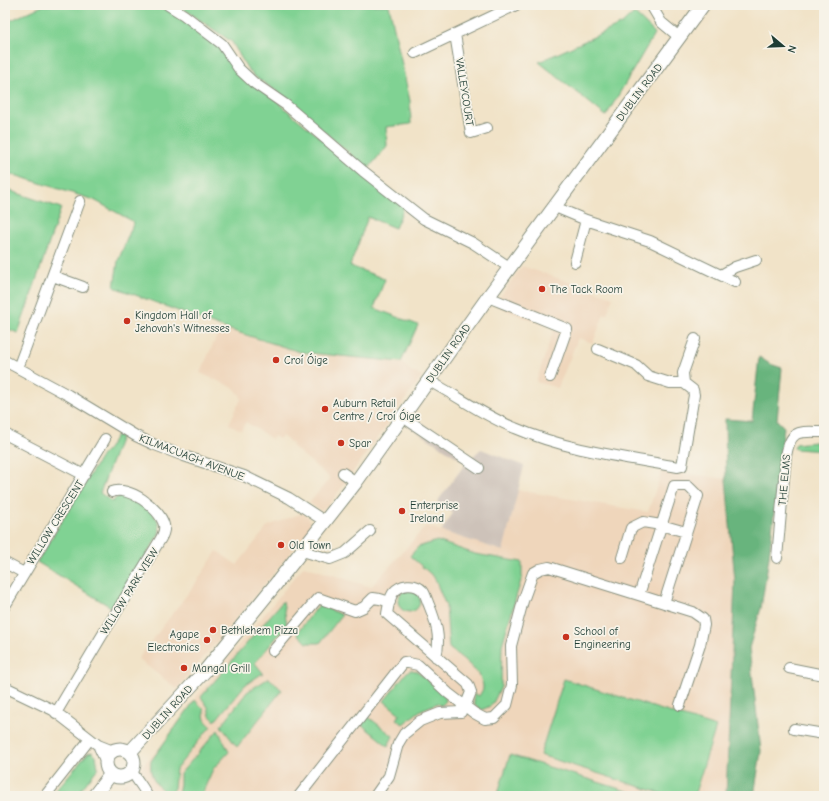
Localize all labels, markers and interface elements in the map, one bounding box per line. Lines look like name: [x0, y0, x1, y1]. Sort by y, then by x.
north arrow: [763, 26, 803, 66]
text: N: [785, 44, 799, 55]
street label: VALLEYCOURT: [453, 57, 476, 127]
street label: DUBLIN ROAD: [613, 61, 665, 124]
place label: The Tack Room: [550, 283, 623, 296]
marker: The Tack Room: [537, 284, 547, 294]
place label: Kingdom Hall of Jehovah's Witnesses: [135, 309, 230, 335]
marker: Kingdom Hall of Jehovah's Witnesses: [122, 316, 132, 326]
street label: DUBLIN ROAD: [423, 321, 474, 385]
place label: Croí Óige: [284, 353, 328, 367]
marker: Croí Óige: [271, 355, 281, 365]
place label: Auburn Retail Centre / Croí Óige: [333, 397, 421, 423]
marker: Auburn Retail Centre / Croí Óige: [320, 404, 330, 414]
street label: KILMACUAGH AVENUE: [137, 431, 247, 484]
place label: Spar: [349, 437, 372, 450]
marker: Spar: [336, 438, 346, 448]
street label: THE ELMS: [776, 454, 793, 506]
street label: WILLOW CRESCENT: [24, 478, 87, 567]
place label: Enterprise Ireland: [410, 499, 459, 525]
marker: Enterprise Ireland: [397, 506, 407, 516]
place label: Old Town: [289, 539, 331, 552]
marker: Old Town: [276, 540, 286, 550]
street label: WILLOW PARK VIEW: [98, 545, 162, 637]
place label: Bethlehem Pizza: [221, 624, 298, 637]
marker: Bethlehem Pizza: [208, 625, 218, 635]
place label: School of Engineering: [574, 625, 631, 651]
place label: Agape Electronics: [148, 628, 199, 654]
marker: School of Engineering: [561, 632, 571, 642]
marker: Agape Electronics: [202, 635, 212, 645]
place label: Mangal Grill: [192, 662, 250, 675]
marker: Mangal Grill: [179, 663, 189, 673]
street label: DUBLIN ROAD: [139, 682, 195, 742]

